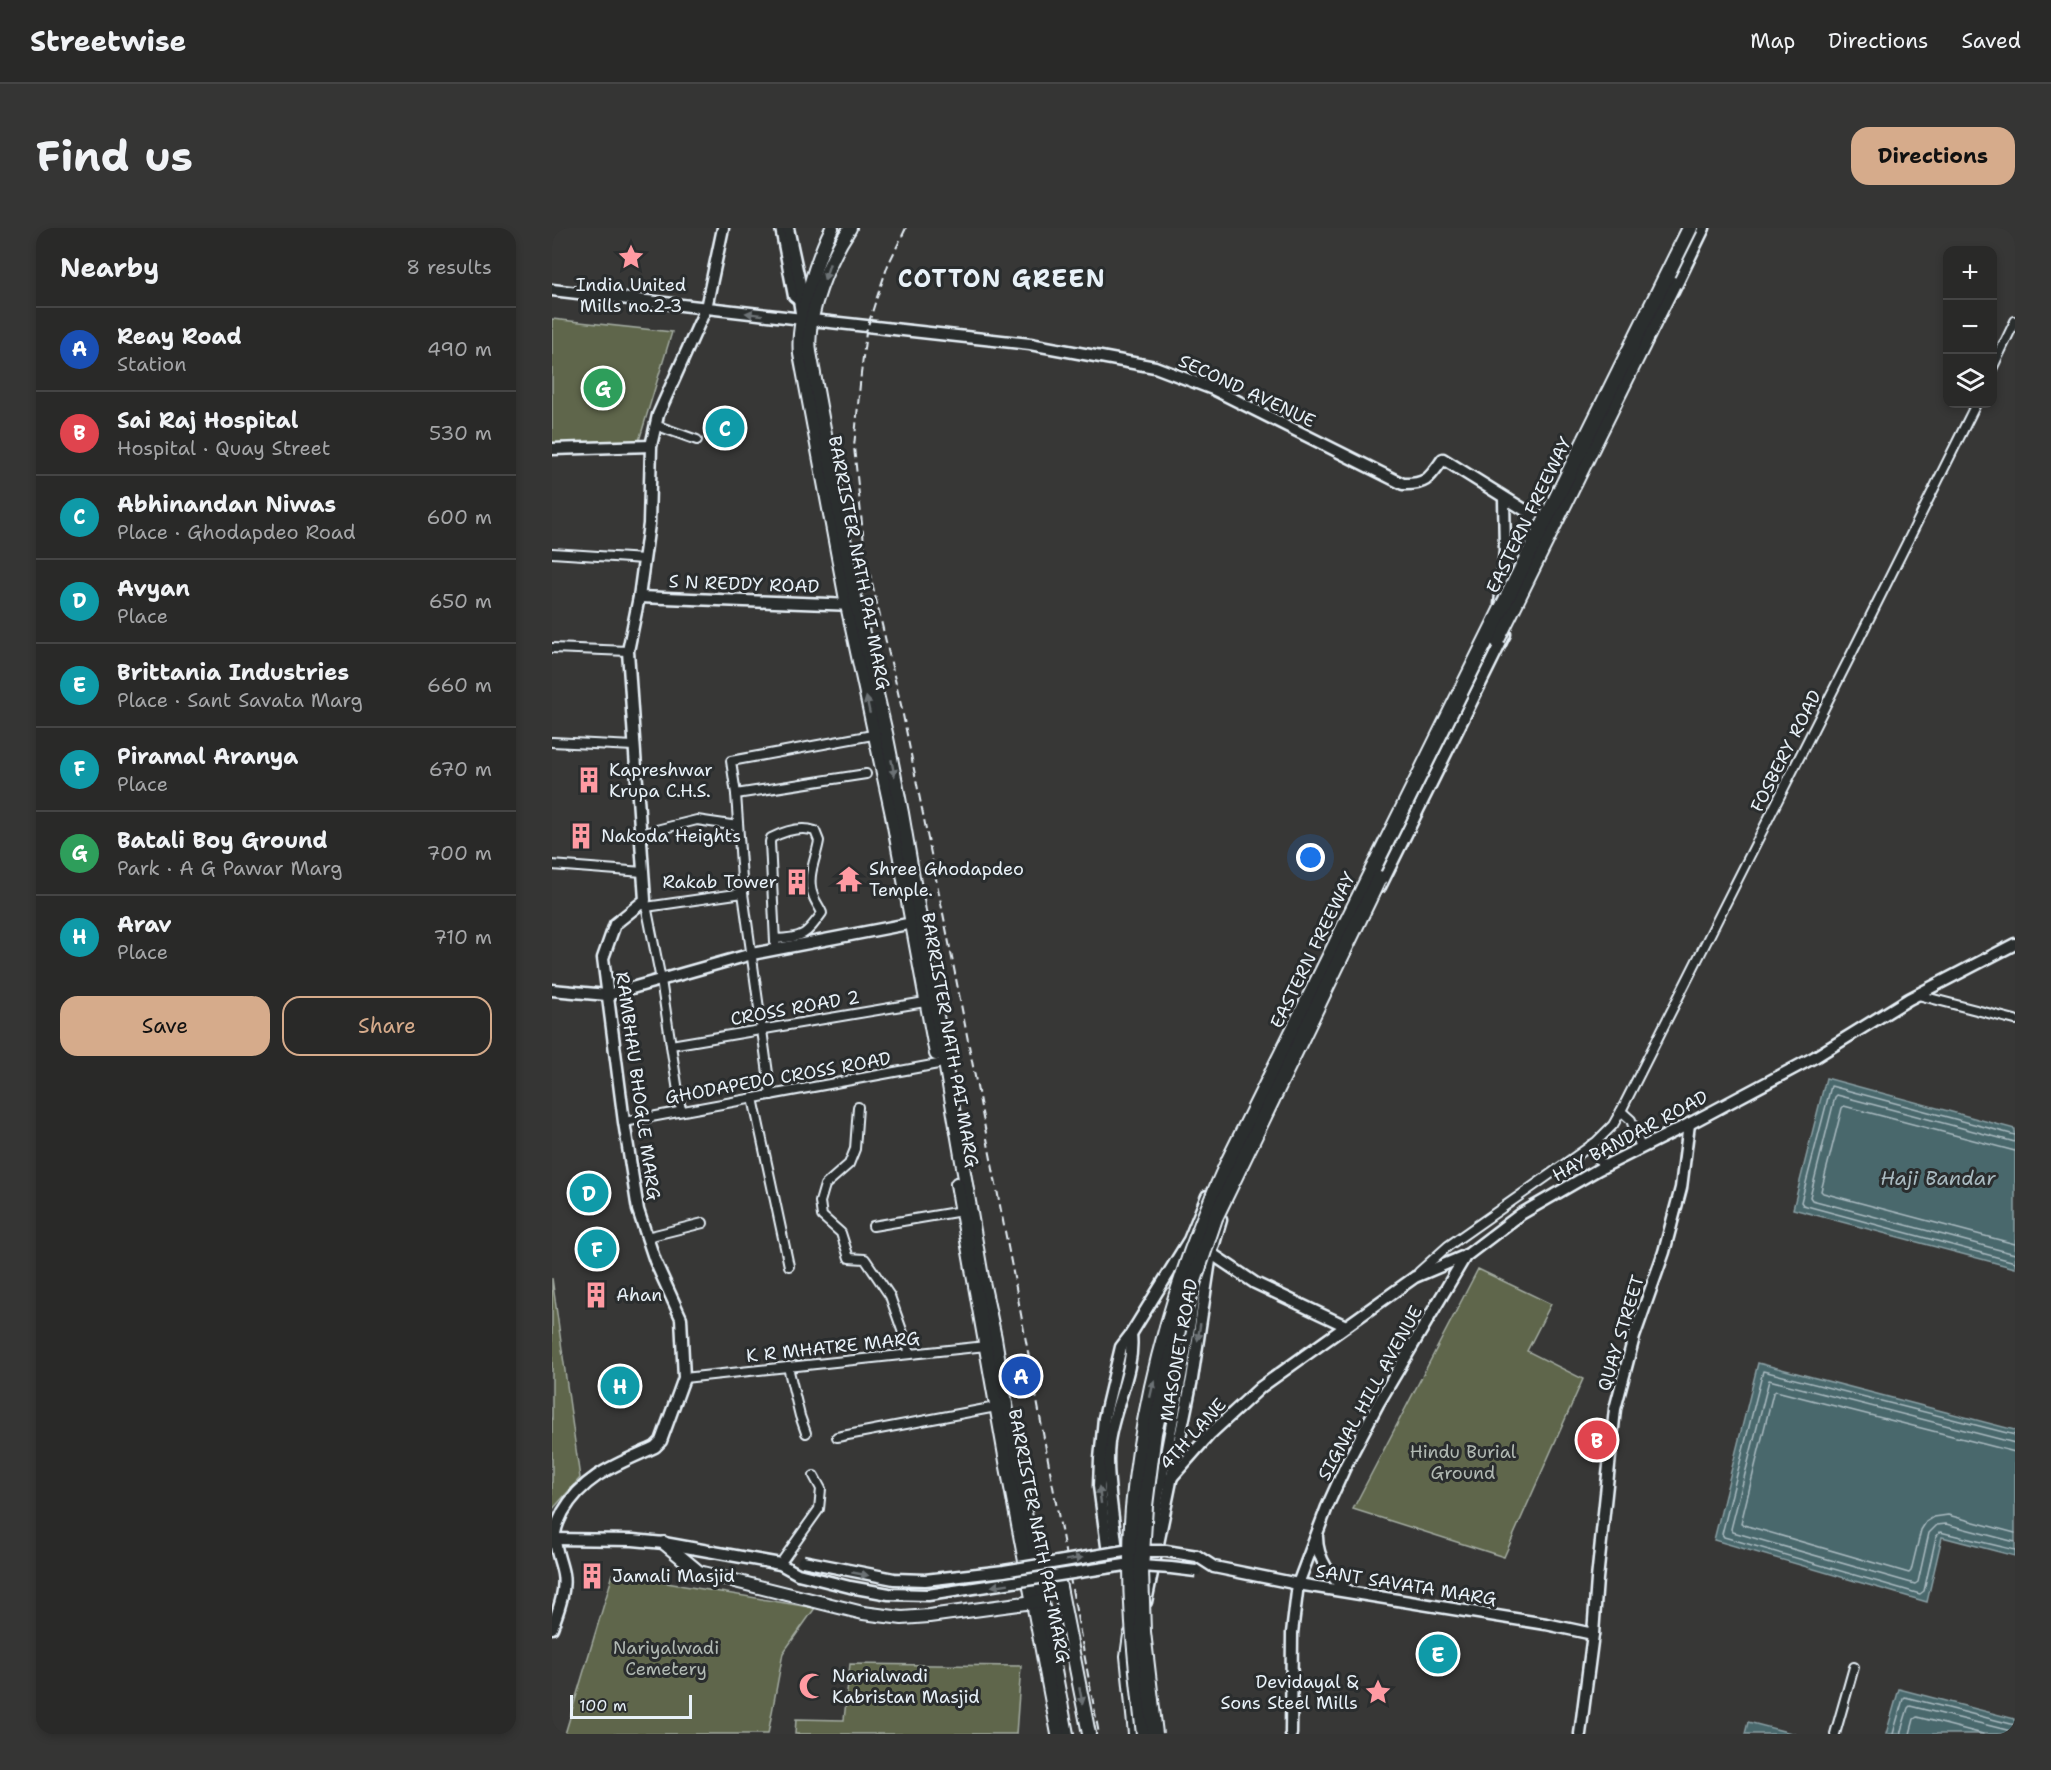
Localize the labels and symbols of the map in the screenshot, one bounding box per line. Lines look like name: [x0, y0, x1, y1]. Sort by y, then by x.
place icon: India United Mills no.2-3: [616, 242, 646, 272]
one-way arrow: [822, 263, 831, 281]
district label: COTTON GREEN: [898, 263, 1106, 295]
place label: India United Mills no.2-3: [576, 273, 686, 318]
one-way arrow: [744, 310, 763, 319]
street label: SECOND AVENUE: [1175, 349, 1319, 433]
pin: G: [584, 366, 622, 410]
pin: C: [706, 406, 744, 450]
street label: EASTERN FREEWAY: [1481, 433, 1577, 597]
street label: BARRISTER NATH PAI MARG: [823, 434, 896, 692]
street label: S N REDDY ROAD: [668, 569, 820, 599]
street label: FOSBERY ROAD: [1745, 686, 1827, 816]
one-way arrow: [863, 695, 872, 714]
place label: Kapreshwar Krupa C.H.S.: [609, 758, 713, 803]
one-way arrow: [889, 759, 898, 778]
building icon: Kapreshwar Krupa C.H.S.: [574, 765, 604, 795]
building icon: Nakoda Heights: [566, 821, 596, 851]
place label: Nakoda Heights: [601, 824, 741, 848]
your location: [1296, 843, 1325, 872]
place label: Shree Ghodapdeo Temple.: [869, 857, 1024, 902]
temple icon: Shree Ghodapdeo Temple.: [834, 864, 864, 894]
building icon: Rakab Tower: [782, 867, 812, 897]
street label: EASTERN FREEWAY: [1265, 868, 1361, 1032]
place label: Rakab Tower: [663, 870, 777, 894]
street label: BARRISTER NATH PAI MARG: [916, 911, 984, 1170]
street label: RAMBHAU BHOGLE MARG: [610, 970, 666, 1202]
street label: CROSS ROAD 2: [729, 985, 861, 1031]
street label: GHODAPEDO CROSS ROAD: [663, 1046, 893, 1110]
street label: HAY BANDAR ROAD: [1548, 1085, 1712, 1187]
water label: Haji Bandar: [1880, 1165, 1996, 1191]
pin: D: [570, 1170, 609, 1216]
pin: F: [578, 1226, 616, 1272]
street label: QUAY STREET: [1592, 1272, 1650, 1394]
street label: MASONET ROAD: [1155, 1277, 1203, 1423]
building icon: Ahan: [581, 1280, 611, 1310]
place label: Ahan: [616, 1283, 662, 1307]
street label: SIGNAL HILL AVENUE: [1312, 1301, 1428, 1485]
one-way arrow: [1195, 1323, 1204, 1342]
street label: K R MHATRE MARG: [745, 1326, 921, 1368]
pin: A: [1002, 1354, 1040, 1398]
pin: H: [600, 1364, 640, 1408]
one-way arrow: [1148, 1379, 1158, 1398]
street label: 4TH LANE: [1154, 1393, 1232, 1475]
street label: BARRISTER NATH PAI MARG: [1003, 1407, 1076, 1665]
pin: B: [1578, 1418, 1616, 1462]
park label: Hindu Burial Ground: [1410, 1440, 1517, 1485]
one-way arrow: [1096, 1486, 1105, 1505]
one-way arrow: [1065, 1554, 1084, 1563]
street label: SANT SAVATA MARG: [1314, 1559, 1499, 1611]
building icon: Jamali Masjid: [577, 1561, 607, 1591]
place label: Jamali Masjid: [612, 1564, 735, 1588]
one-way arrow: [851, 1570, 870, 1579]
one-way arrow: [990, 1581, 1009, 1590]
pin: E: [1418, 1632, 1458, 1676]
park label: Nariyalwadi Cemetery: [613, 1636, 719, 1681]
place label: Narialwadi Kabristan Masjid: [832, 1664, 980, 1709]
place label: Devidayal & Sons Steel Mills: [1221, 1670, 1359, 1715]
mosque icon: Narialwadi Kabristan Masjid: [797, 1671, 827, 1701]
place icon: Devidayal & Sons Steel Mills: [1363, 1677, 1393, 1707]
one-way arrow: [1077, 1687, 1086, 1706]
scale bar: [570, 1692, 692, 1720]

